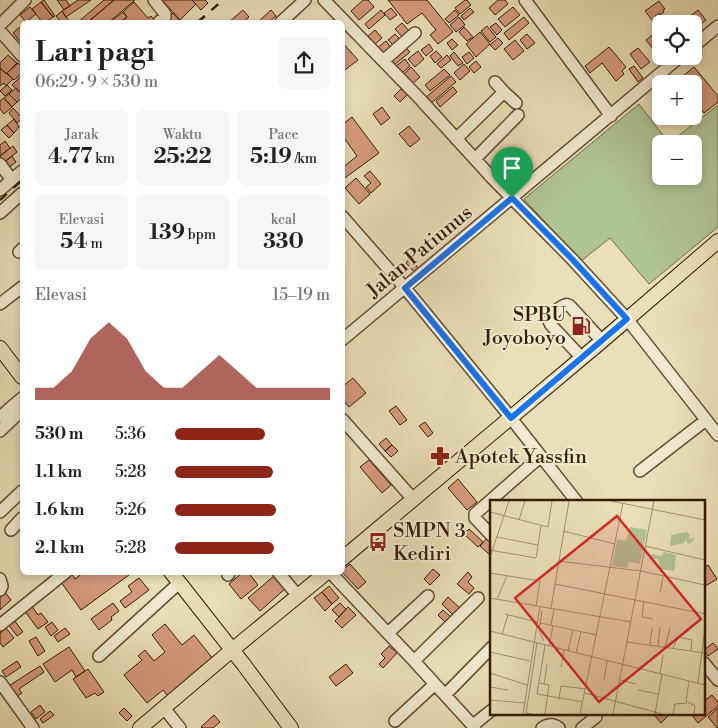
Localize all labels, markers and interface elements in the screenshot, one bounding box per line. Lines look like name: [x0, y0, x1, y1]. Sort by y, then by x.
map controls: [652, 15, 702, 185]
button: locate: [652, 15, 702, 65]
text: Lari pagi: [35, 35, 155, 70]
button: share: [278, 37, 330, 89]
text: 06:29 · 9 × 530 m: [35, 72, 158, 92]
button: +: [652, 75, 702, 125]
text: Jarak: [65, 126, 98, 144]
text: Waktu: [163, 126, 202, 144]
text: Pace: [268, 126, 299, 144]
button: −: [652, 135, 702, 185]
text: 4.77: [48, 144, 92, 170]
text: 25:22: [153, 144, 212, 170]
text: 5:19: [250, 144, 292, 170]
pin: [491, 147, 533, 198]
text: km: [92, 150, 115, 168]
text: /km: [292, 150, 317, 168]
icon: arrive: [498, 154, 526, 182]
street label: Jalan Patiunus: [361, 201, 478, 304]
text: Elevasi: [59, 211, 104, 229]
text: kcal: [271, 211, 296, 229]
text: 139: [149, 220, 185, 246]
text: bpm: [185, 226, 216, 244]
text: 54: [60, 229, 88, 255]
text: 330: [263, 229, 304, 255]
text: m: [88, 235, 103, 253]
text: Elevasi: [35, 285, 87, 305]
text: 15–19 m: [272, 285, 330, 305]
place label: SPBU Joyoboyo: [482, 303, 566, 351]
fuel station icon: SPBU Joyoboyo: [570, 315, 592, 337]
text: 530 m: [35, 424, 83, 444]
text: 5:36: [115, 424, 146, 444]
pharmacy icon: Apotek Yassfin: [429, 445, 451, 467]
place label: Apotek Yassfin: [454, 445, 587, 470]
text: 1.1 km: [35, 462, 82, 482]
text: 5:28: [115, 462, 146, 482]
text: 1.6 km: [35, 500, 84, 520]
text: 5:26: [115, 500, 146, 520]
inset map: [490, 500, 706, 716]
place label: SMPN 3 Kediri: [393, 519, 466, 567]
bus stop icon: SMPN 3 Kediri: [367, 531, 389, 553]
text: 2.1 km: [35, 538, 84, 558]
text: 5:28: [115, 538, 146, 558]

